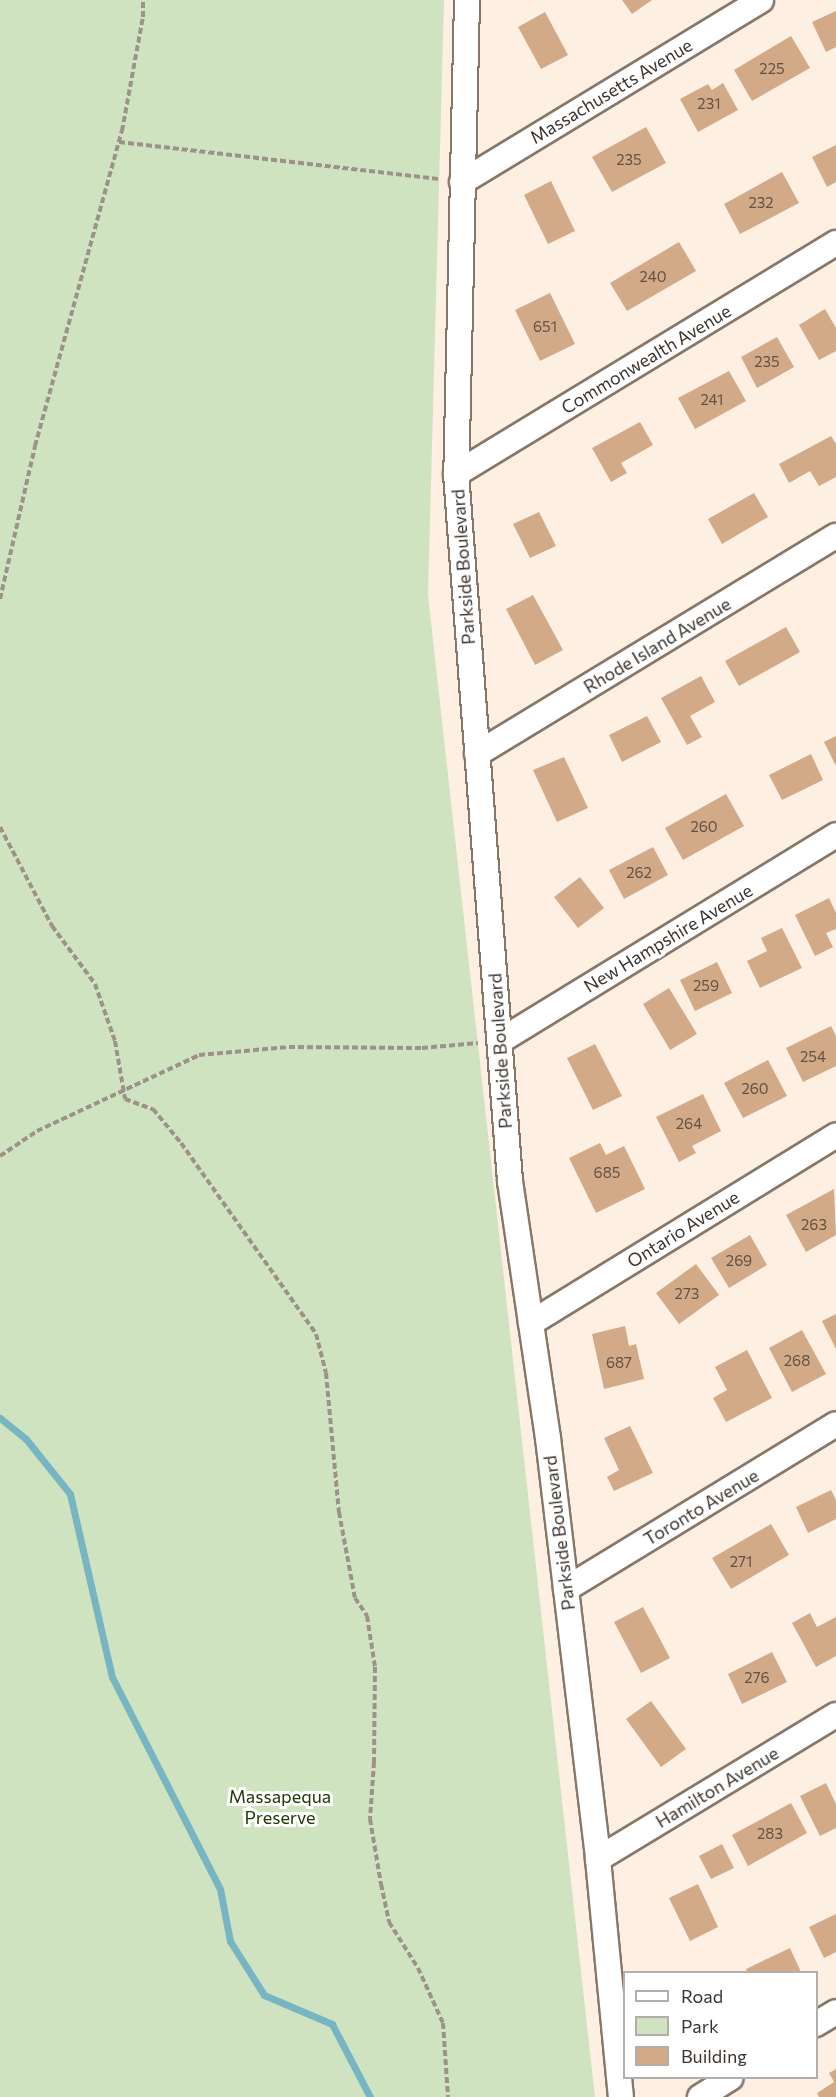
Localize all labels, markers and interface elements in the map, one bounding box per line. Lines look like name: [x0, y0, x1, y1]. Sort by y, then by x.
street label: Massachusetts Avenue: [526, 34, 696, 148]
house number: 225: [759, 60, 785, 78]
house number: 231: [697, 95, 721, 113]
house number: 235: [616, 151, 642, 169]
house number: 232: [748, 194, 774, 212]
house number: 240: [640, 268, 666, 286]
street label: Commonwealth Avenue: [557, 300, 735, 418]
house number: 651: [533, 318, 557, 336]
house number: 235: [754, 353, 780, 371]
house number: 241: [700, 391, 724, 409]
street label: Parkside Boulevard: [447, 489, 479, 645]
street label: Rhode Island Avenue: [580, 593, 734, 697]
house number: 260: [690, 818, 718, 836]
house number: 262: [626, 864, 652, 882]
street label: New Hampshire Avenue: [580, 879, 756, 997]
street label: Parkside Boulevard: [484, 973, 516, 1129]
house number: 259: [693, 977, 719, 995]
house number: 254: [800, 1048, 826, 1066]
house number: 260: [741, 1080, 769, 1098]
house number: 264: [676, 1115, 702, 1133]
house number: 685: [594, 1164, 620, 1182]
street label: Ontario Avenue: [623, 1186, 743, 1272]
house number: 263: [801, 1216, 827, 1234]
house number: 269: [726, 1252, 752, 1270]
house number: 273: [675, 1285, 699, 1303]
house number: 268: [784, 1352, 810, 1370]
house number: 687: [606, 1354, 632, 1372]
street label: Parkside Boulevard: [539, 1454, 579, 1612]
street label: Toronto Avenue: [640, 1464, 762, 1550]
house number: 271: [730, 1553, 752, 1571]
house number: 276: [744, 1669, 770, 1687]
street label: Hamilton Avenue: [652, 1742, 782, 1832]
park label: Massapequa Preserve: [229, 1786, 331, 1828]
house number: 283: [757, 1825, 783, 1843]
legend: [623, 1971, 818, 2079]
text: Road: [681, 1985, 723, 2007]
text: Park: [681, 2015, 719, 2037]
text: Building: [681, 2045, 747, 2067]

